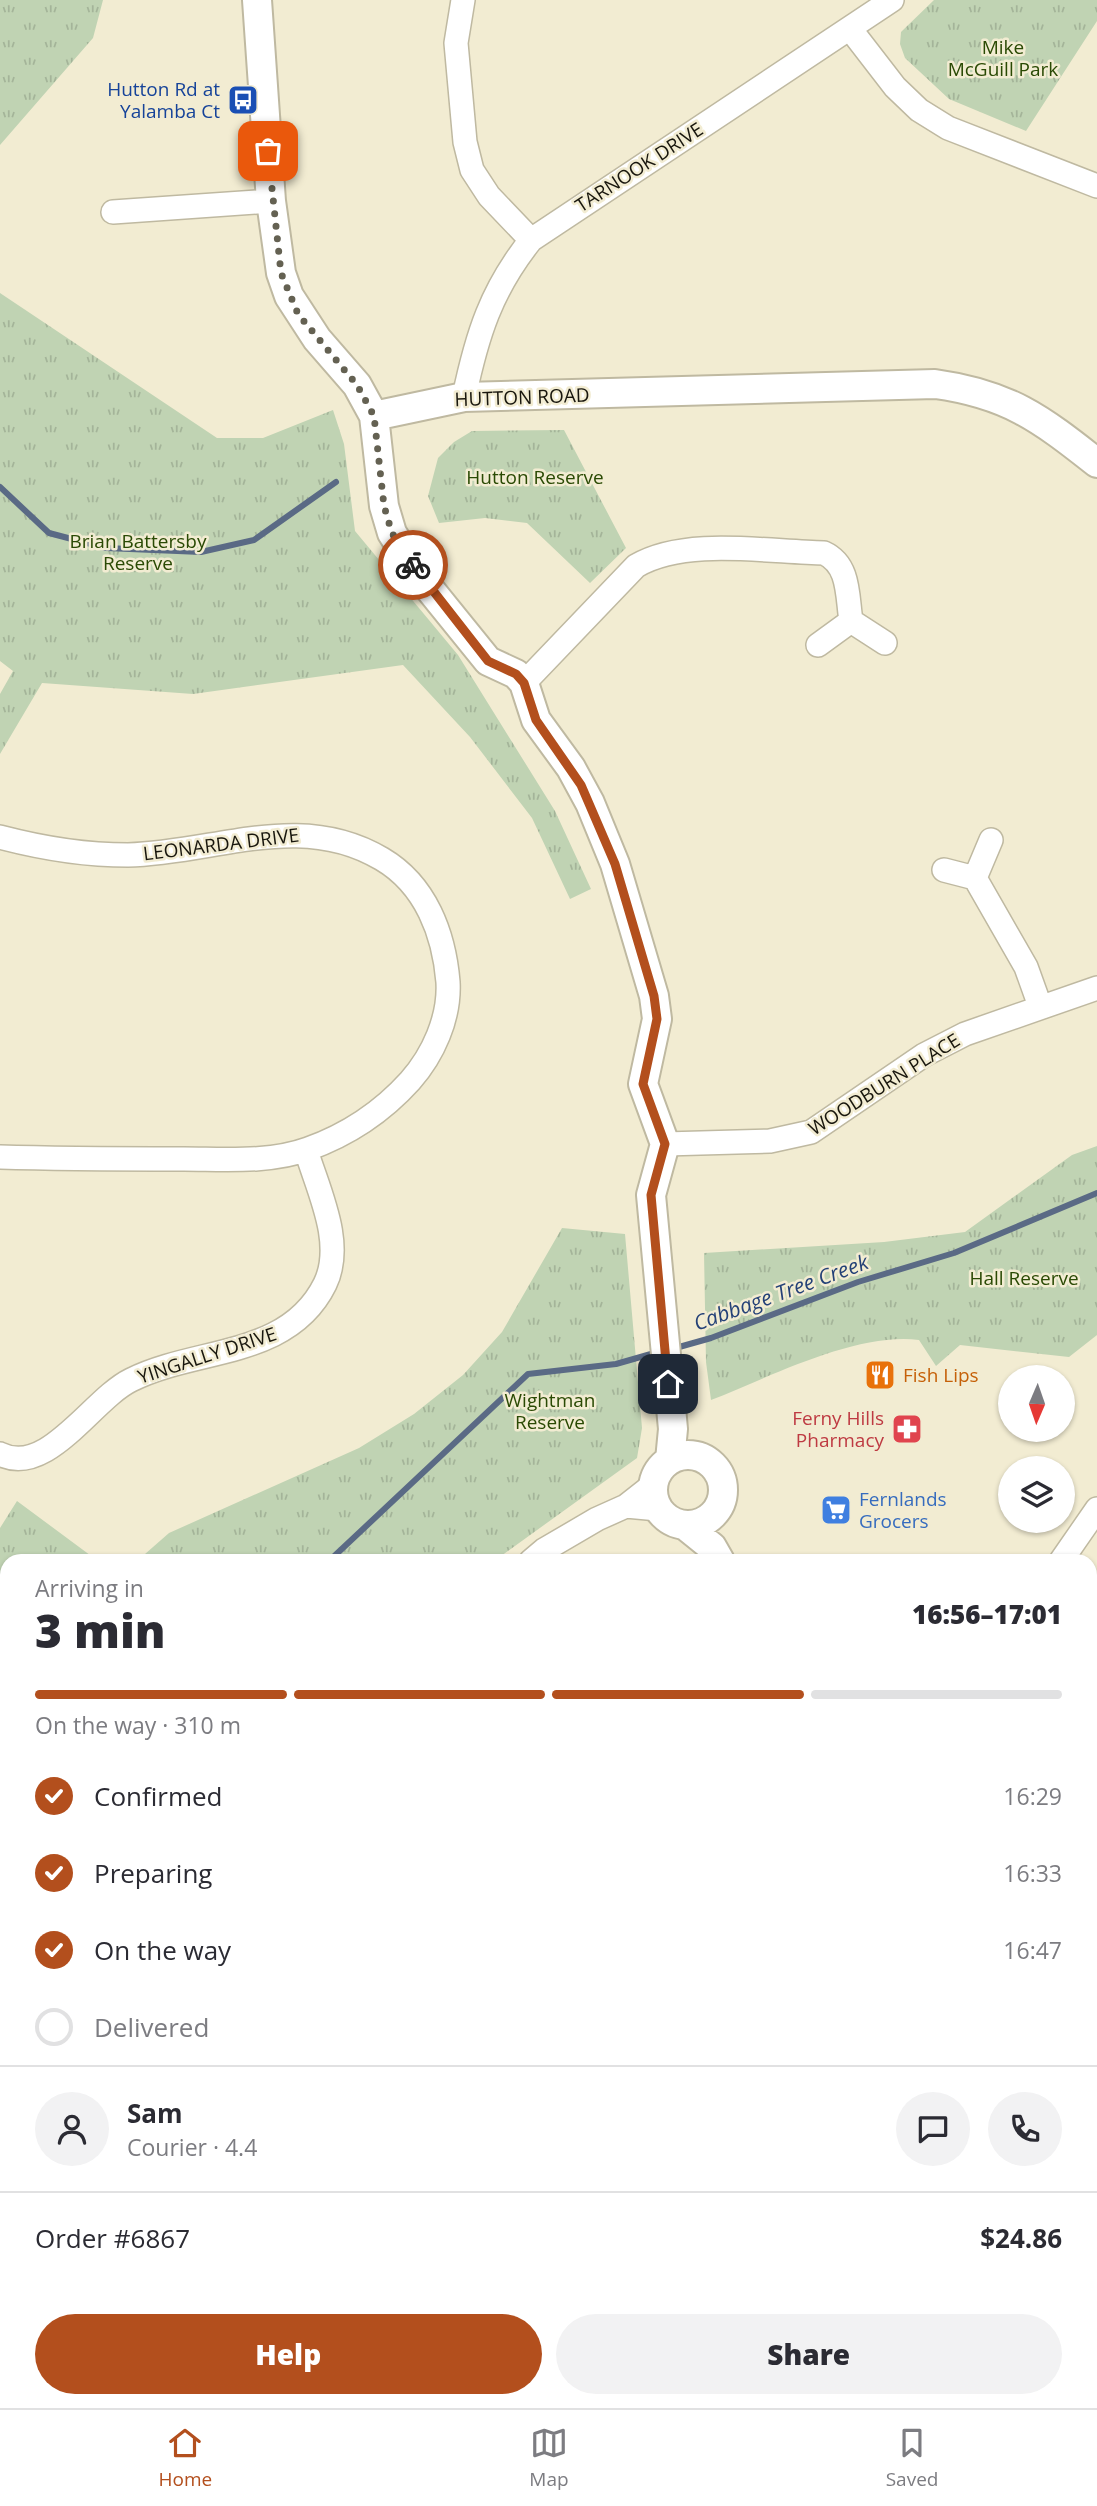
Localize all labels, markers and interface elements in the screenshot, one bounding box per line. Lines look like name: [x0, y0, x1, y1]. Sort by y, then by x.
park label: Mike McGuill Park: [948, 34, 1058, 82]
place label: Hutton Rd at Yalamba Ct: [107, 76, 220, 124]
bus stop icon: Hutton Rd at Yalamba Ct: [226, 83, 260, 117]
street label: TARNOOK DRIVE: [570, 116, 708, 218]
pin: [238, 121, 298, 181]
icon: bag: [249, 132, 287, 170]
street label: HUTTON ROAD: [454, 382, 590, 412]
park label: Hutton Reserve: [466, 464, 604, 490]
park label: Brian Battersby Reserve: [70, 528, 207, 576]
courier: [378, 530, 448, 600]
icon: bike: [394, 546, 432, 584]
street label: LEONARDA DRIVE: [142, 822, 300, 866]
street label: WOODBURN PLACE: [803, 1027, 965, 1141]
water label: Cabbage Tree Creek: [689, 1247, 873, 1337]
park label: Hall Reserve: [969, 1265, 1079, 1291]
street label: YINGALLY DRIVE: [134, 1320, 280, 1390]
pin: [638, 1354, 698, 1414]
restaurant icon: Fish Lips: [863, 1358, 897, 1392]
place label: Fish Lips: [903, 1362, 979, 1388]
icon: home: [649, 1365, 687, 1403]
north arrow: [998, 1365, 1074, 1442]
map controls: [998, 1365, 1075, 1533]
park label: Wightman Reserve: [505, 1387, 595, 1435]
place label: Ferny Hills Pharmacy: [792, 1405, 884, 1453]
pharmacy icon: Ferny Hills Pharmacy: [890, 1412, 924, 1446]
button: layers: [998, 1456, 1075, 1533]
place label: Fernlands Grocers: [859, 1486, 947, 1534]
supermarket icon: Fernlands Grocers: [819, 1493, 853, 1527]
text: Arriving in: [35, 1572, 144, 1604]
text: 16:56–17:01: [912, 1596, 1062, 1632]
text: 3 min: [35, 1599, 166, 1661]
text: On the way · 310 m: [35, 1709, 241, 1741]
icon: check: [35, 1777, 73, 1815]
text: Confirmed: [94, 1778, 222, 1814]
text: 16:29: [1003, 1780, 1062, 1812]
icon: check: [35, 1854, 73, 1892]
text: Preparing: [94, 1855, 212, 1891]
text: 16:33: [1003, 1857, 1062, 1889]
icon: check: [35, 1931, 73, 1969]
text: On the way: [94, 1932, 231, 1968]
text: 16:47: [1003, 1934, 1062, 1966]
text: Delivered: [94, 2009, 209, 2045]
button: person: [35, 2092, 109, 2166]
button: chat: [896, 2092, 970, 2166]
button: phone: [988, 2092, 1062, 2166]
text: Sam: [127, 2095, 183, 2131]
text: Courier · 4.4: [127, 2131, 257, 2163]
text: Order #6867: [35, 2220, 190, 2256]
text: $24.86: [980, 2220, 1062, 2256]
button: Help: [35, 2314, 542, 2394]
button: Share: [556, 2314, 1062, 2394]
tab: Home: [159, 2424, 212, 2492]
tab: Map: [529, 2424, 569, 2492]
tab: Saved: [886, 2424, 938, 2492]

